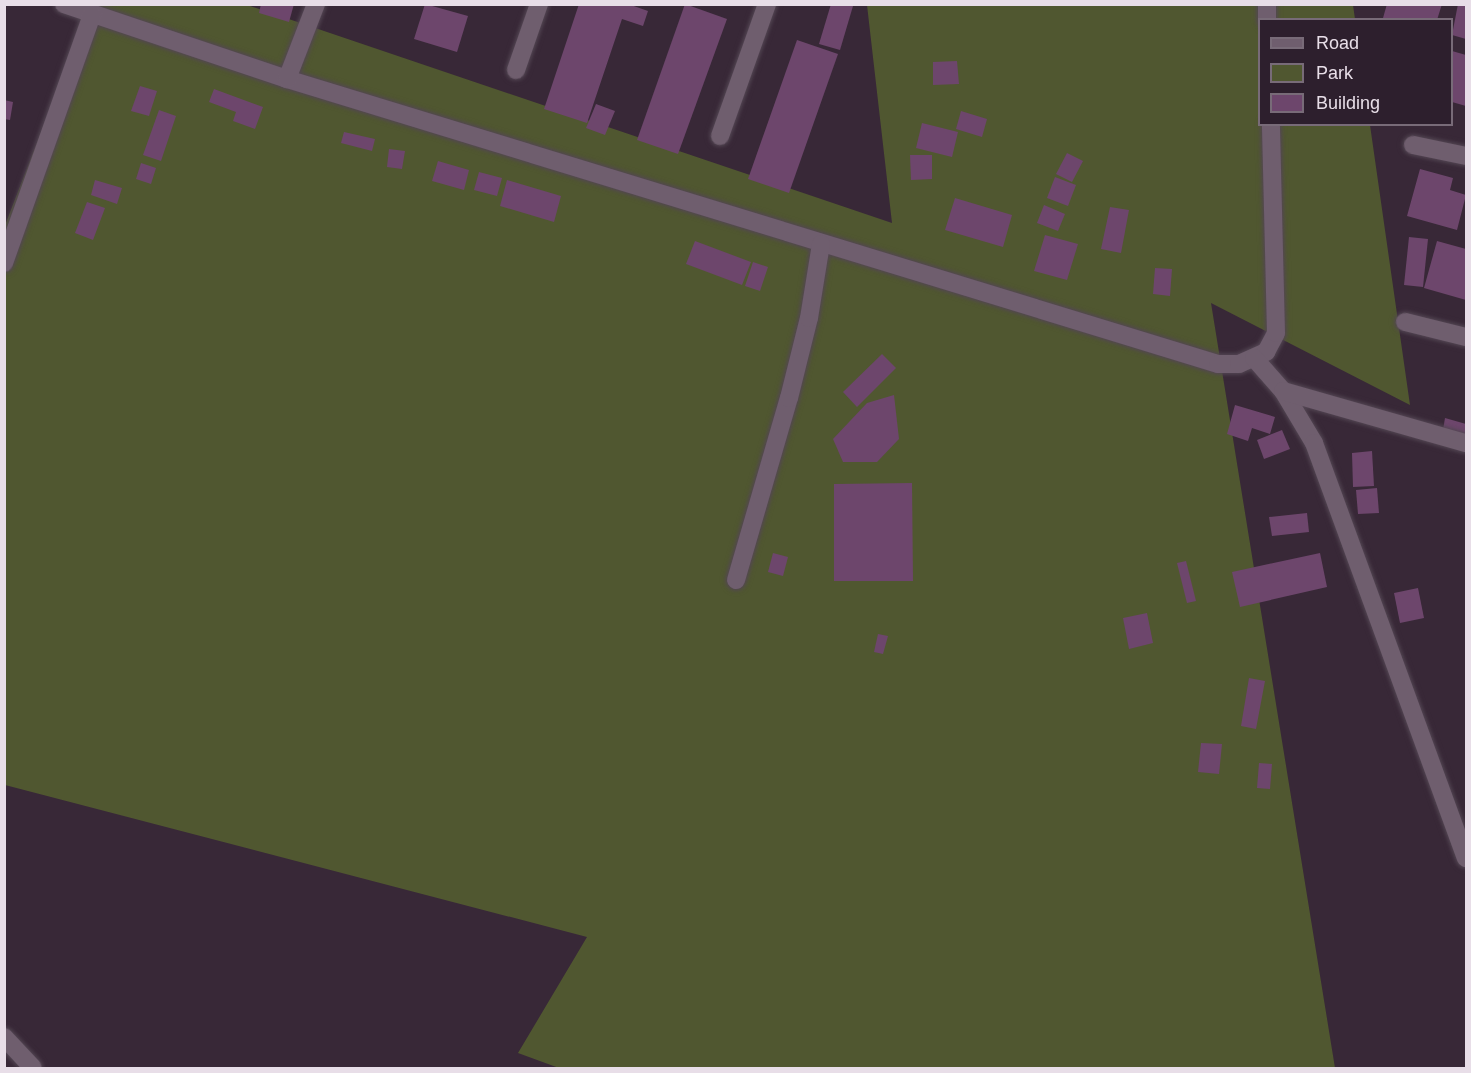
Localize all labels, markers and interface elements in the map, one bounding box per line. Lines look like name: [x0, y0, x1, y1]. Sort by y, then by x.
legend: [1258, 18, 1453, 126]
text: Road: [1316, 33, 1359, 53]
text: Park: [1316, 63, 1353, 83]
text: Building: [1316, 93, 1380, 113]

